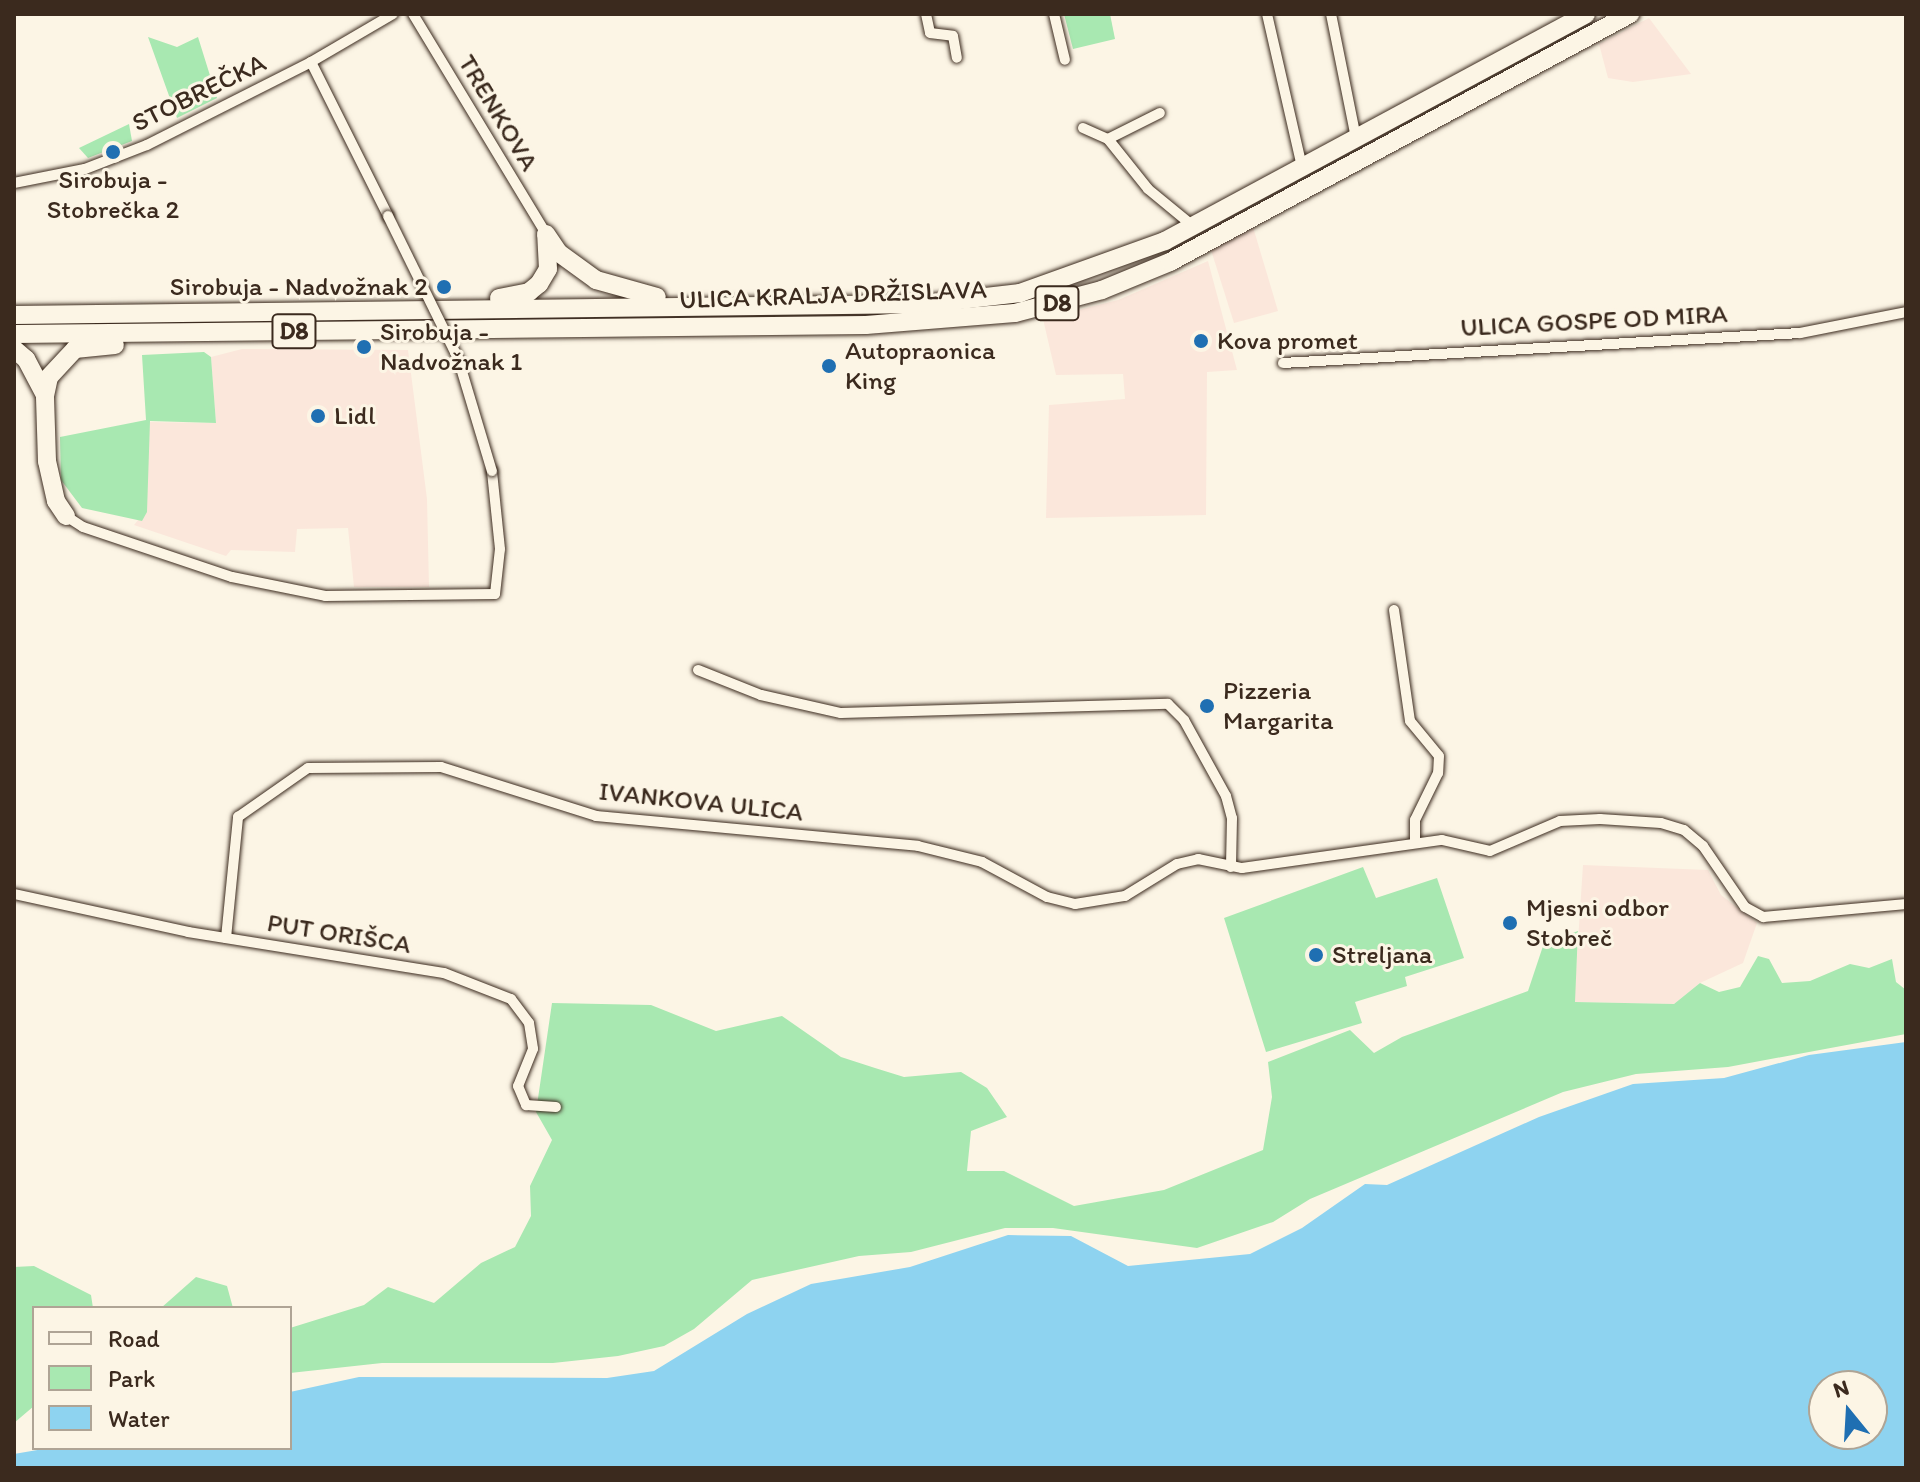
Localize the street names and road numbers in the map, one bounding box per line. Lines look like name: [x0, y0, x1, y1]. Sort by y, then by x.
street label: STOBREČKA: [127, 47, 271, 139]
street label: TRENKOVA: [451, 49, 545, 177]
street label: ULICA KRALJA DRŽISLAVA: [678, 274, 988, 316]
road number: D8: [1033, 283, 1081, 323]
street label: ULICA GOSPE OD MIRA: [1459, 298, 1729, 344]
road number: D8: [270, 311, 318, 351]
street label: IVANKOVA ULICA: [599, 776, 803, 828]
street label: PUT ORIŠCA: [267, 907, 411, 961]

